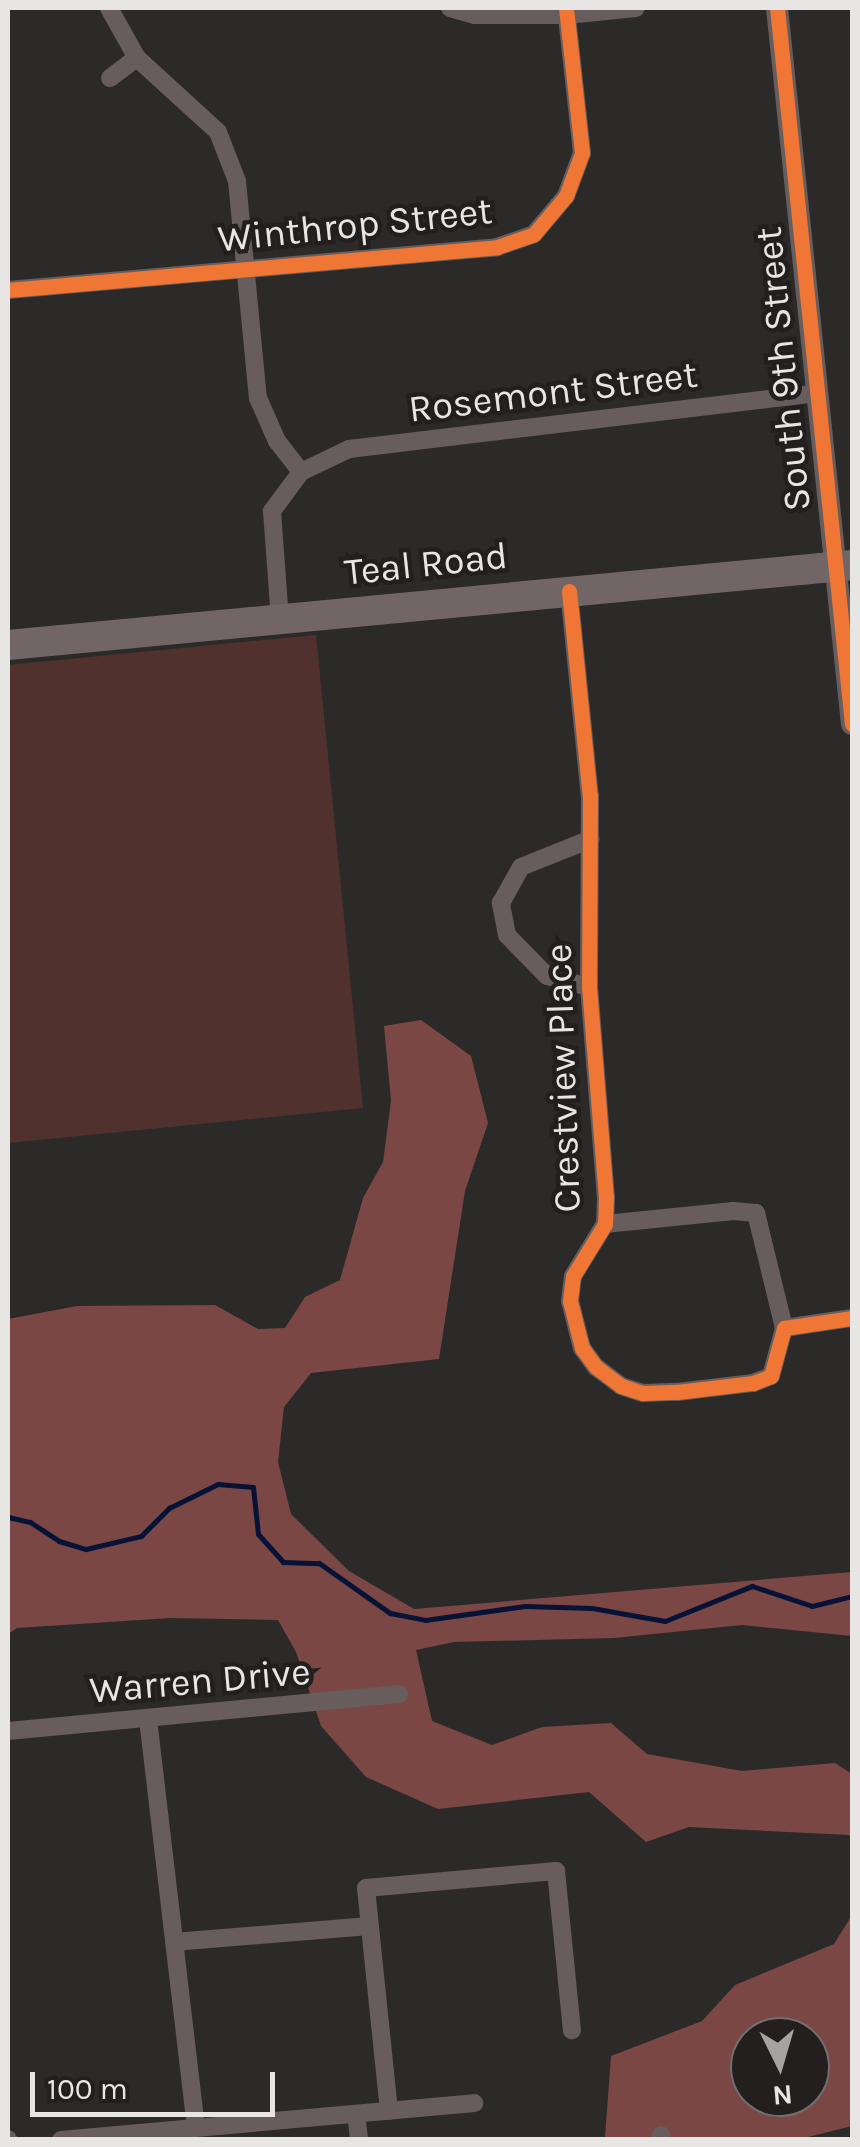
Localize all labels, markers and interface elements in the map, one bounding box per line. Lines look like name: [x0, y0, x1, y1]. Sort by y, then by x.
street label: Winthrop Street: [216, 188, 494, 262]
street label: South 9th Street: [745, 225, 821, 513]
street label: Rosemont Street: [406, 352, 700, 432]
street label: Teal Road: [342, 533, 510, 595]
street label: Crestview Place: [536, 943, 590, 1213]
street label: Warren Drive: [88, 1649, 312, 1713]
north arrow: [730, 2017, 830, 2117]
scale bar: [35, 2052, 280, 2114]
text: 100 m: [47, 2071, 128, 2107]
text: N: [771, 2078, 794, 2113]

